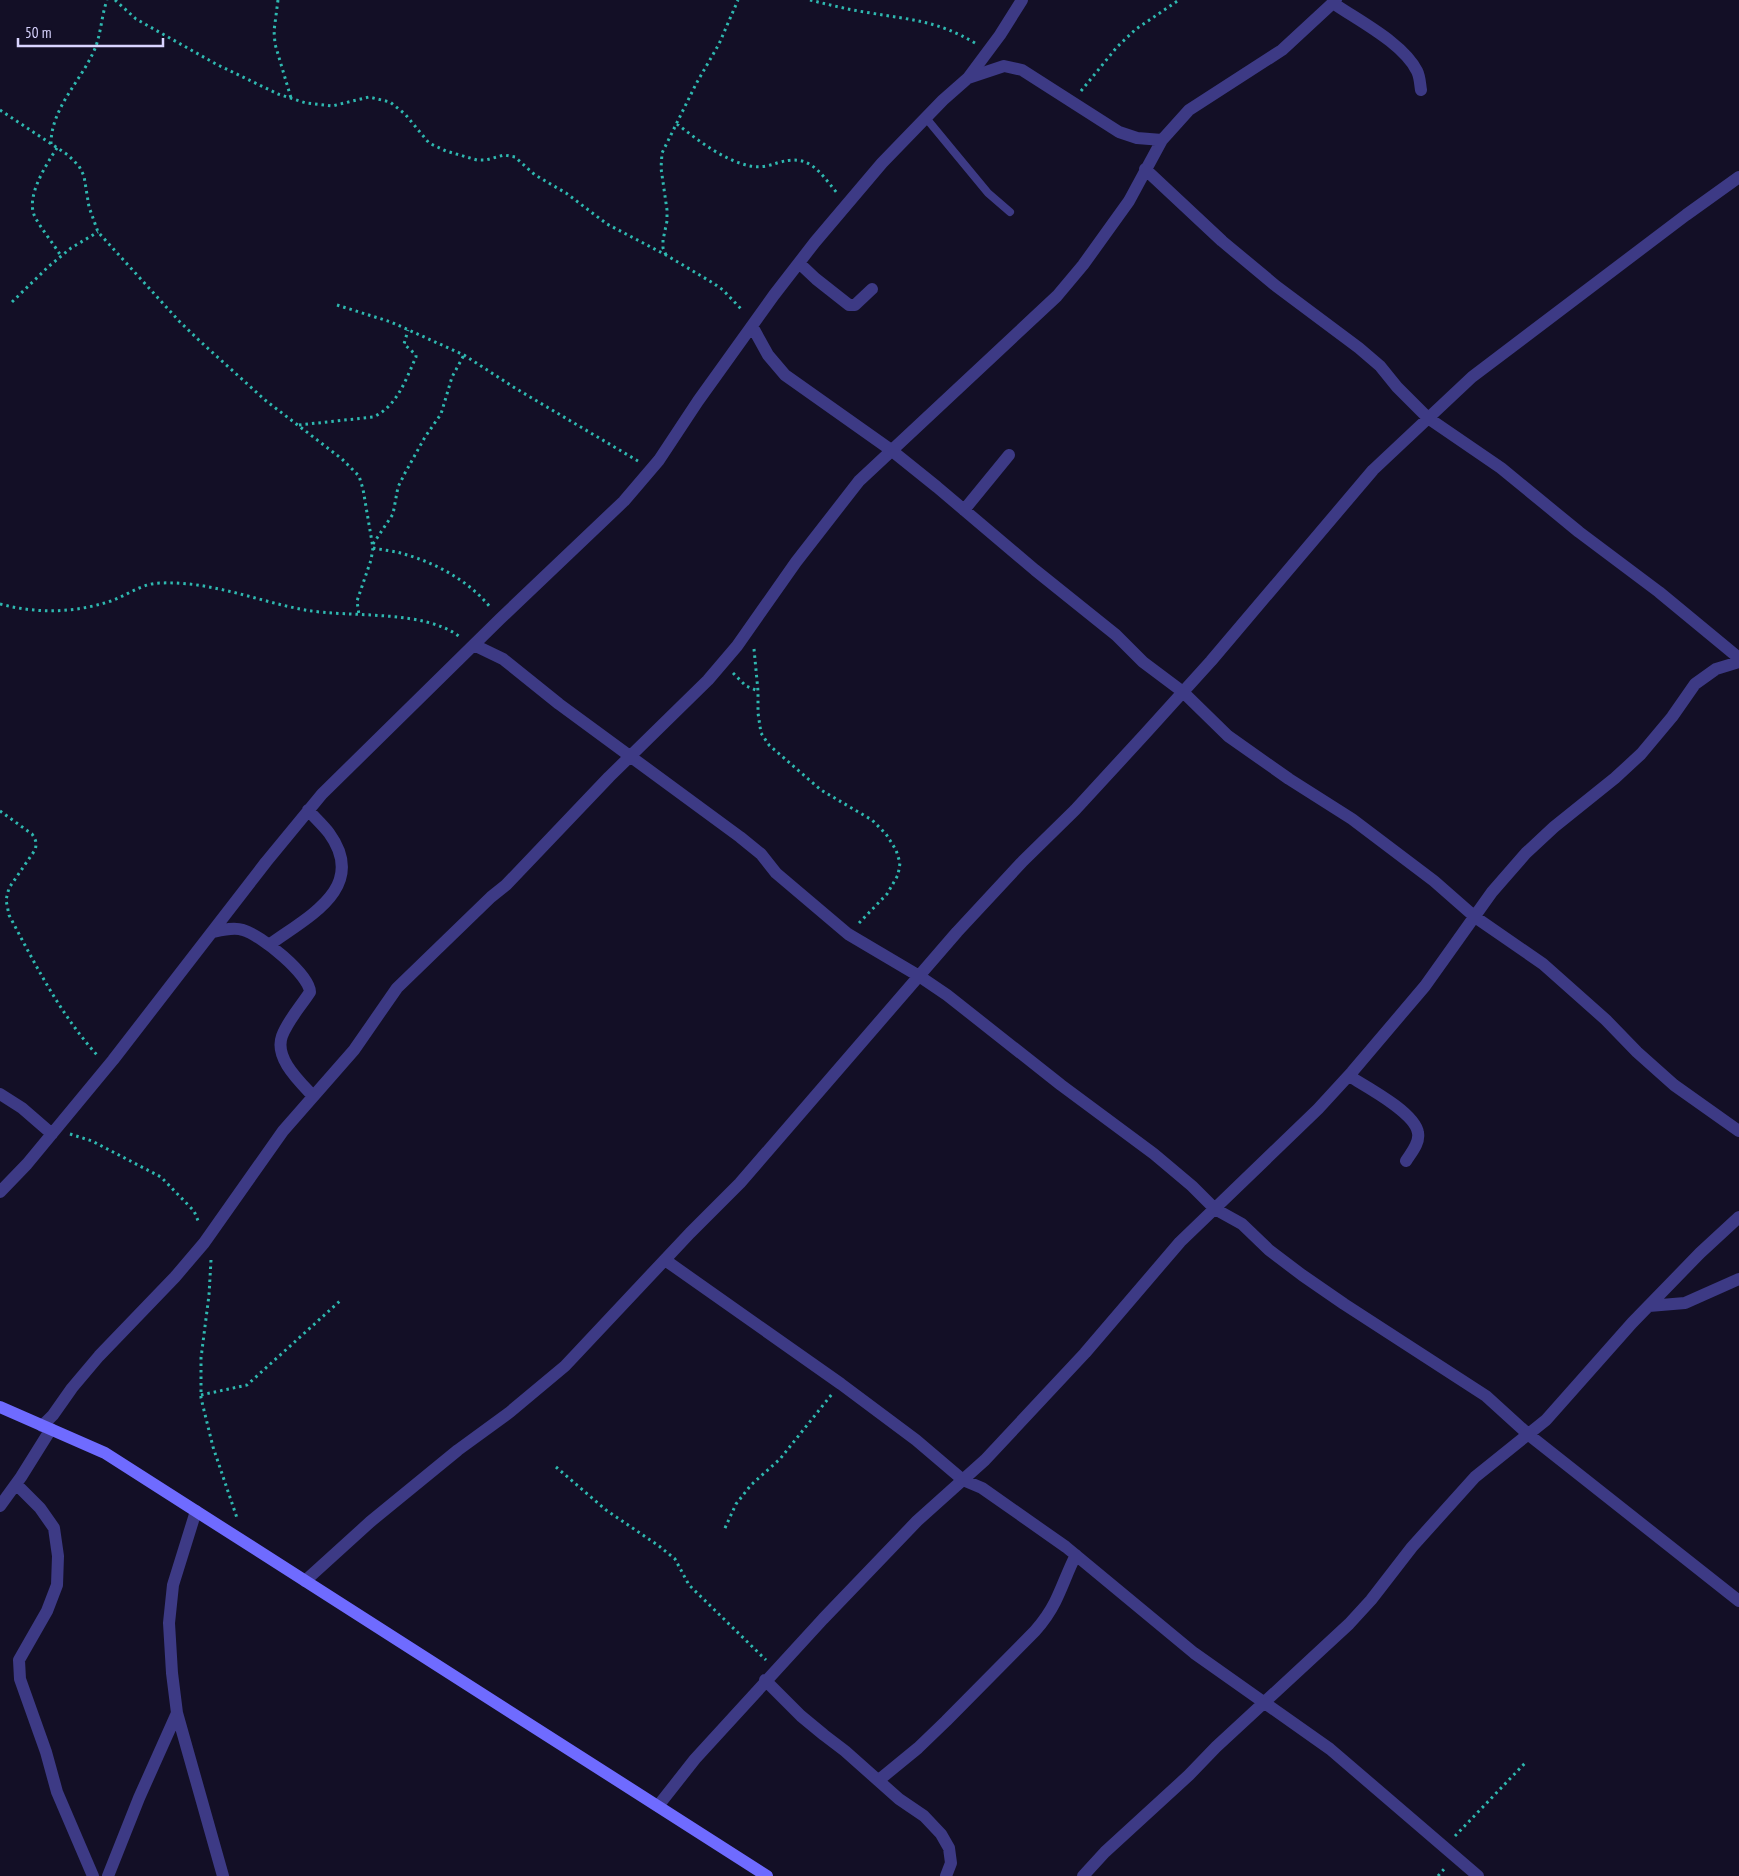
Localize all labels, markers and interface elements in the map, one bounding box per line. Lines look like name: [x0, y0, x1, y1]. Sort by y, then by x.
scale bar: [18, 15, 162, 47]
text: 50 m: [25, 23, 51, 42]

